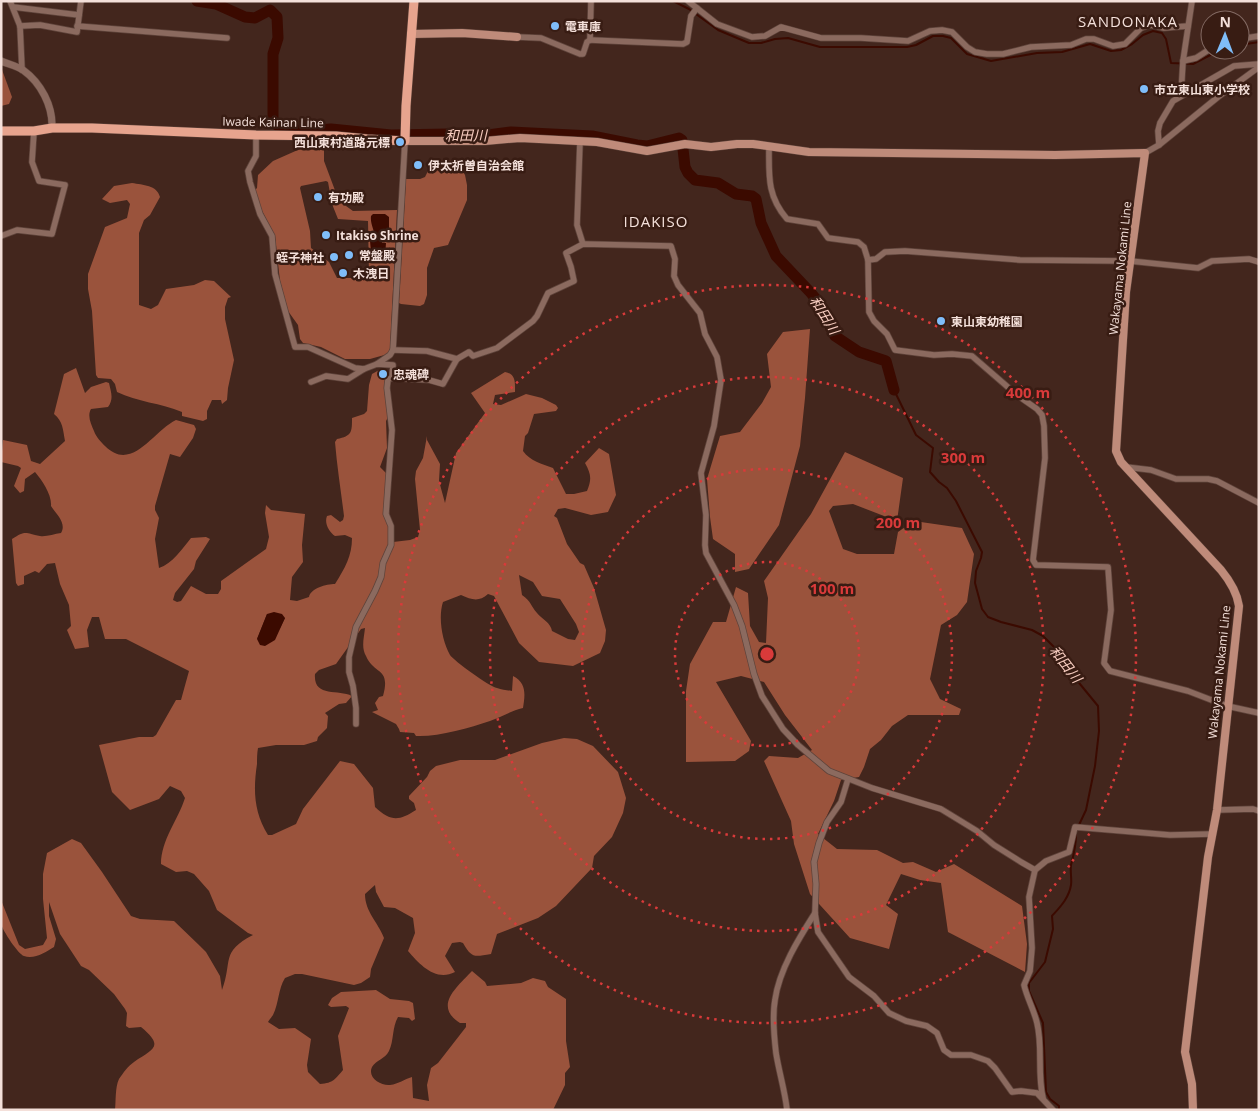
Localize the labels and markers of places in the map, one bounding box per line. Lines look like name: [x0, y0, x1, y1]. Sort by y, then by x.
place label: 電車庫: [565, 18, 601, 35]
marker: 電車庫: [549, 20, 561, 32]
place label: 市立東山東小学校: [1154, 81, 1250, 98]
marker: 市立東山東小学校: [1138, 83, 1150, 95]
place label: 西山東村道路元標: [294, 134, 390, 151]
marker: 西山東村道路元標: [394, 136, 406, 148]
place label: 伊太祈曽自治会館: [428, 157, 524, 174]
marker: 伊太祈曽自治会館: [412, 159, 424, 171]
place label: 有功殿: [328, 189, 364, 206]
marker: 有功殿: [312, 191, 324, 203]
place label: Itakiso Shrine: [336, 227, 419, 244]
marker: Itakiso Shrine: [320, 229, 332, 241]
place label: 常盤殿: [359, 247, 395, 264]
place label: 蛭子神社: [276, 249, 324, 266]
marker: 常盤殿: [343, 249, 355, 261]
marker: 蛭子神社: [328, 251, 340, 263]
place label: 木洩日: [353, 265, 389, 282]
marker: 木洩日: [337, 267, 349, 279]
place label: 東山東幼稚園: [951, 313, 1023, 330]
marker: 東山東幼稚園: [935, 315, 947, 327]
place label: 忠魂碑: [393, 366, 429, 383]
marker: 忠魂碑: [377, 368, 389, 380]
centre of rings: [758, 645, 776, 663]

